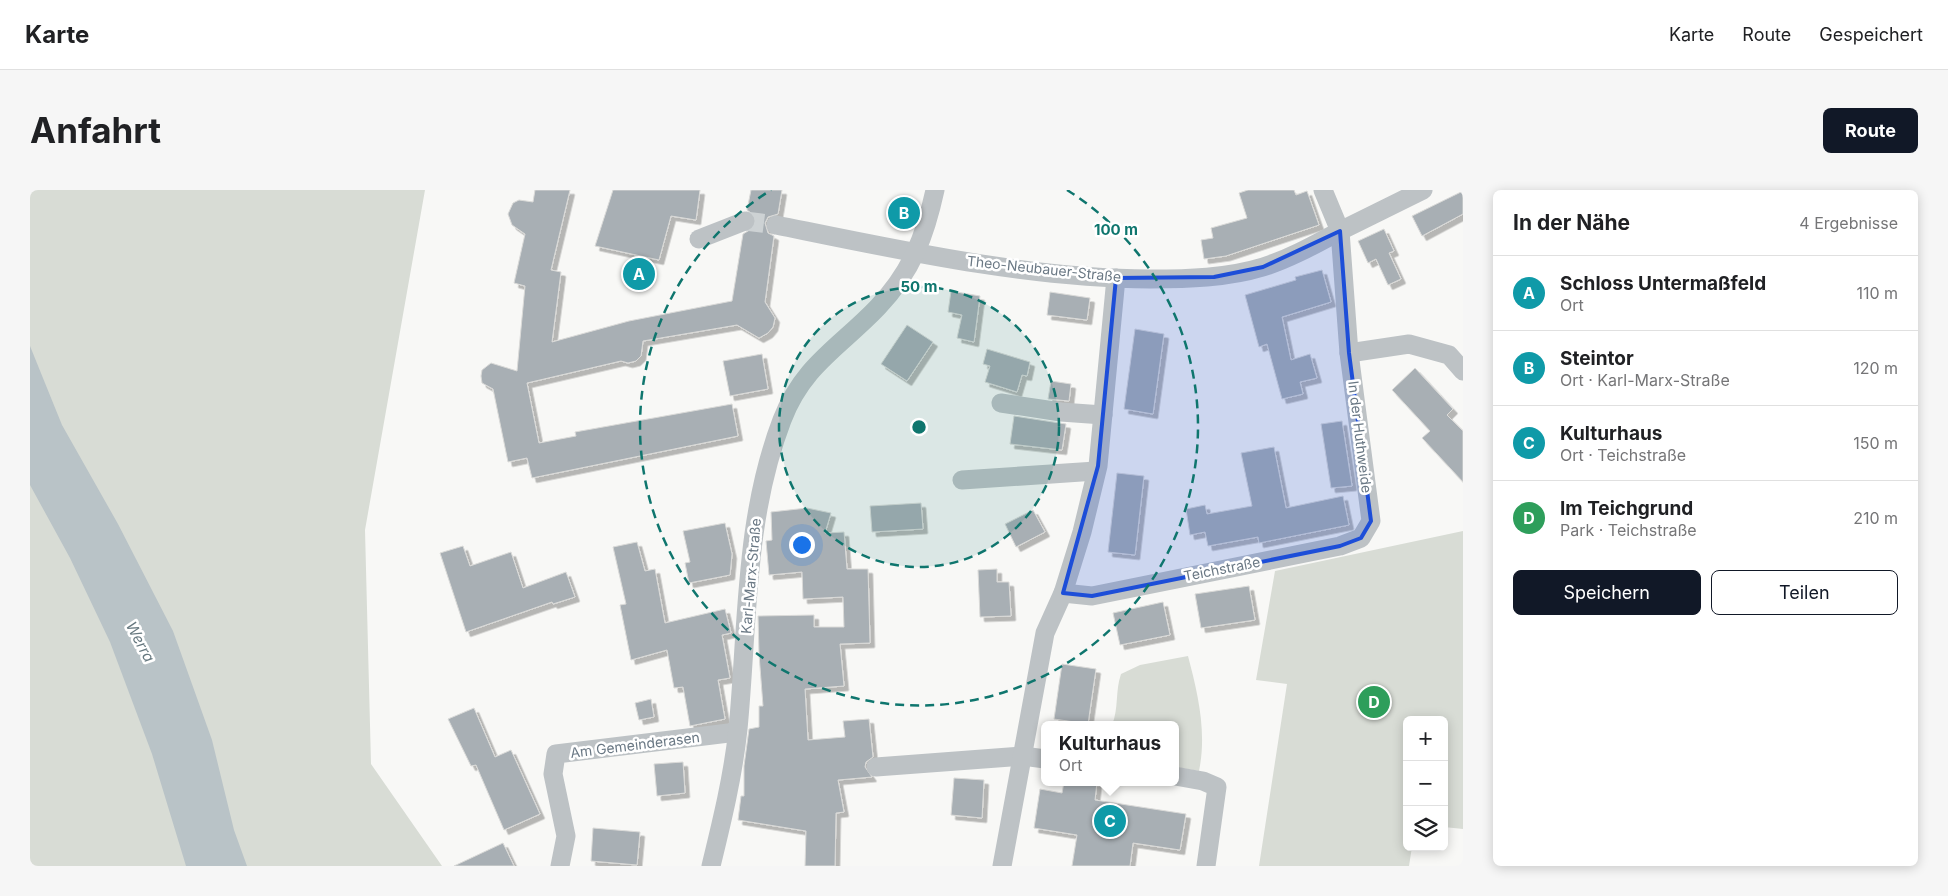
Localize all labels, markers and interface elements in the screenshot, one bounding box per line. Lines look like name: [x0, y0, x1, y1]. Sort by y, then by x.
text: Karte: [25, 20, 89, 49]
text: Karte: [1669, 24, 1714, 45]
text: Route: [1742, 24, 1791, 45]
text: Gespeichert: [1819, 24, 1923, 45]
button: Route: [1823, 108, 1918, 153]
text: Anfahrt: [30, 109, 161, 151]
pin: B: [888, 194, 920, 232]
text: In der Nähe: [1513, 210, 1630, 235]
text: 4 Ergebnisse: [1799, 213, 1898, 233]
text: 100 m: [1094, 220, 1138, 239]
street label: Theo-Neubauer-Straße: [966, 252, 1122, 285]
pin: A: [623, 255, 655, 293]
text: Schloss Untermaßfeld: [1560, 272, 1766, 295]
text: 50 m: [901, 277, 937, 296]
text: A: [1523, 283, 1535, 303]
text: 110 m: [1856, 283, 1898, 303]
text: Ort: [1560, 295, 1584, 315]
text: Steintor: [1560, 347, 1634, 370]
text: B: [1524, 358, 1534, 378]
text: 120 m: [1853, 358, 1898, 378]
text: Ort · Karl-Marx-Straße: [1560, 370, 1730, 390]
street label: In der Huthweide: [1345, 380, 1376, 494]
centre of rings: [910, 418, 928, 436]
text: Kulturhaus: [1560, 422, 1662, 445]
text: C: [1523, 433, 1535, 453]
text: 150 m: [1853, 433, 1898, 453]
text: Ort · Teichstraße: [1560, 445, 1686, 465]
text: Im Teichgrund: [1560, 497, 1693, 520]
text: D: [1523, 508, 1535, 528]
text: 210 m: [1853, 508, 1898, 528]
street label: Karl-Marx-Straße: [737, 518, 764, 634]
text: Park · Teichstraße: [1560, 520, 1697, 540]
your location: [789, 532, 815, 558]
street label: Teichstraße: [1182, 553, 1262, 584]
button: Speichern: [1513, 570, 1701, 615]
button: Teilen: [1711, 570, 1898, 615]
water label: Werra: [122, 618, 159, 665]
pin: D: [1358, 683, 1390, 721]
map controls: [1403, 716, 1448, 851]
button: +: [1403, 716, 1448, 761]
popup: [1041, 721, 1179, 786]
street label: Am Gemeinderasen: [569, 728, 701, 761]
text: Kulturhaus: [1059, 732, 1161, 755]
text: Ort: [1059, 755, 1083, 775]
button: −: [1403, 761, 1448, 806]
pin: C: [1094, 802, 1126, 840]
button: layers: [1403, 806, 1448, 851]

